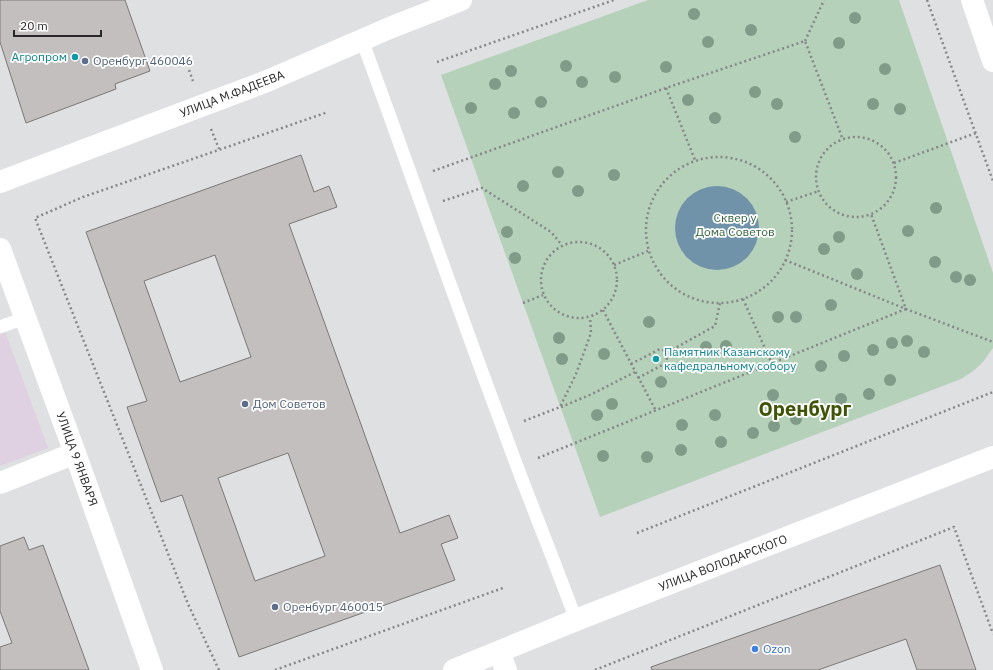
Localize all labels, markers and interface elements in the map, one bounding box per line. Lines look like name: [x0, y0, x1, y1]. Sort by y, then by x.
scale bar: [14, 12, 101, 38]
text: 20 m: [20, 18, 48, 33]
place label: Агропром: [11, 49, 67, 64]
marker: Агропром: [70, 52, 80, 62]
place label: Оренбург 460046: [93, 53, 193, 68]
marker: Оренбург 460046: [80, 56, 90, 66]
street label: УЛИЦА М.ФАДЕЕВА: [177, 67, 286, 120]
park label: Сквер у Дома Советов: [695, 210, 775, 239]
place label: Памятник Казанскому кафедральному собору: [664, 344, 796, 373]
marker: Памятник Казанскому кафедральному собору: [651, 354, 661, 364]
district label: Оренбург: [759, 395, 852, 422]
place label: Дом Советов: [253, 396, 326, 411]
marker: Дом Советов: [240, 399, 250, 409]
street label: УЛИЦА 9 ЯНВАРЯ: [53, 410, 101, 508]
street label: УЛИЦА ВОЛОДАРСКОГО: [656, 531, 789, 594]
place label: Оренбург 460015: [283, 599, 383, 614]
marker: Оренбург 460015: [270, 602, 280, 612]
place label: Ozon: [763, 641, 790, 656]
marker: Ozon: [750, 644, 760, 654]

